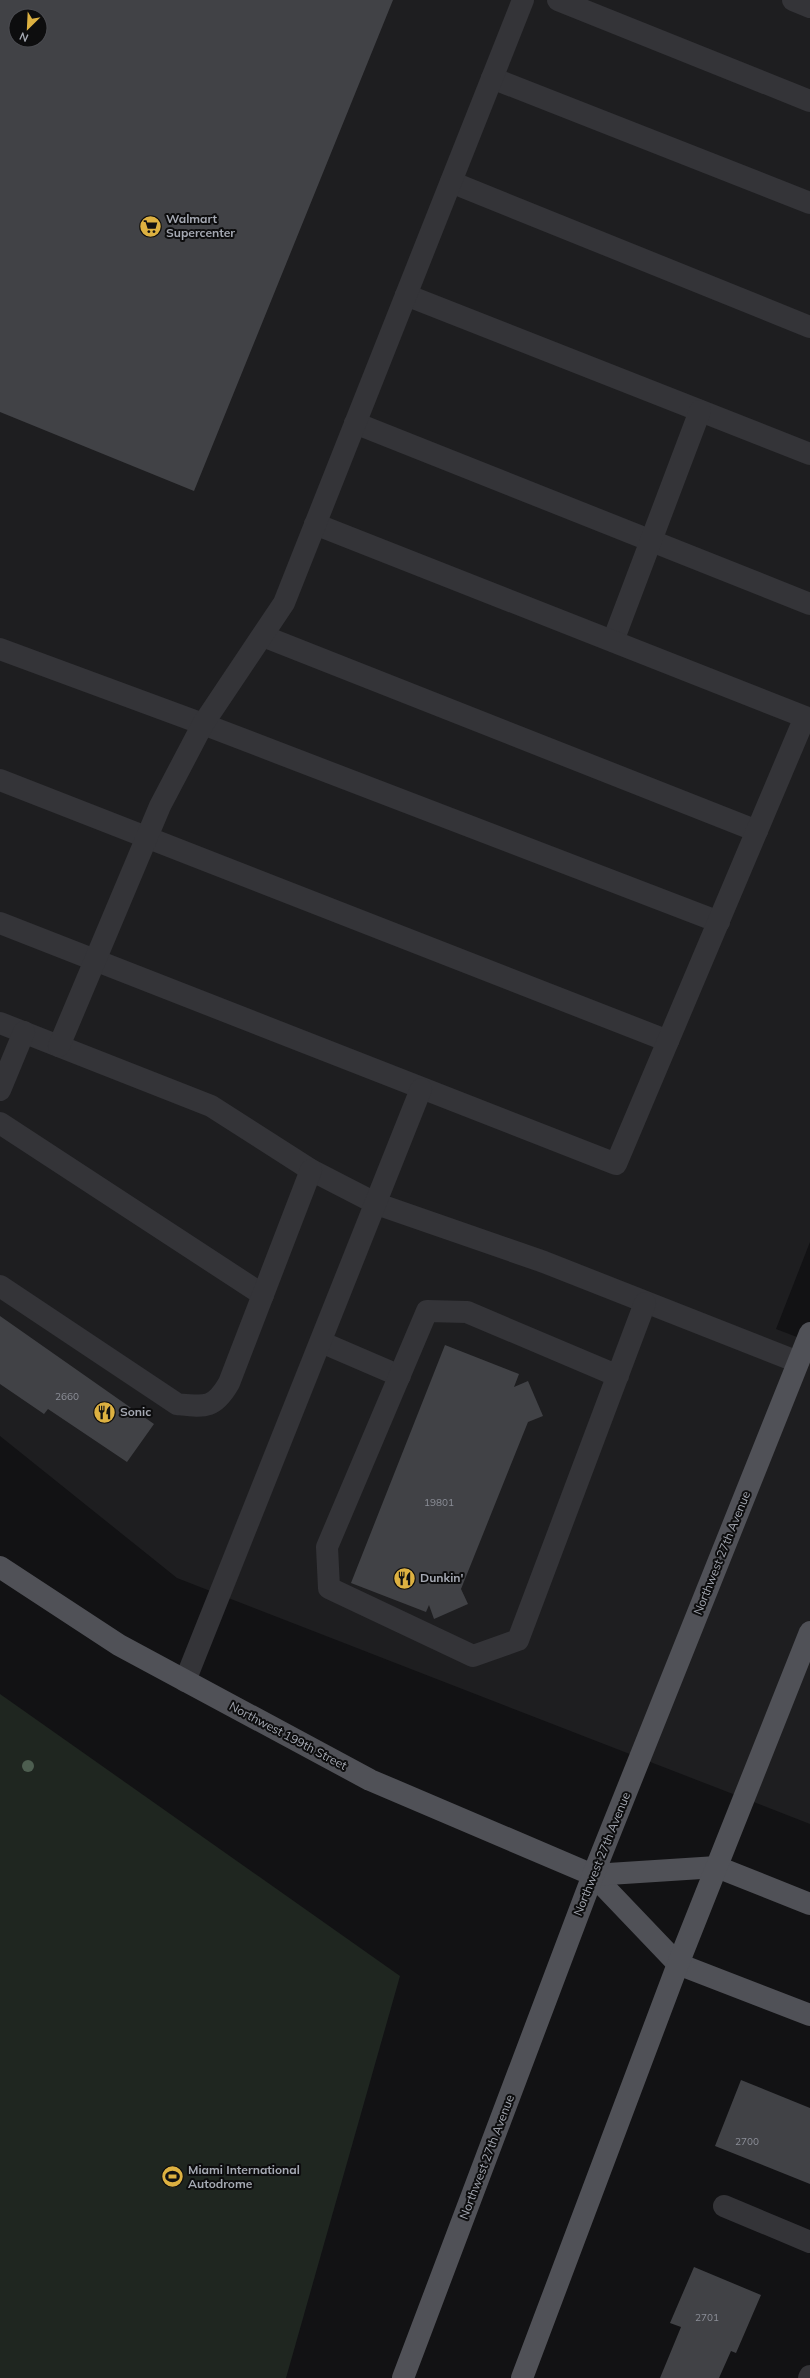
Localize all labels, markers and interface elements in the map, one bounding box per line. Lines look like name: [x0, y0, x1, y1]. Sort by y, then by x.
north arrow: [8, 8, 48, 48]
text: N: [17, 29, 31, 45]
place label: Walmart Supercenter: [166, 211, 235, 240]
supermarket icon: Walmart Supercenter: [138, 213, 164, 239]
house number: 2660: [55, 1390, 79, 1403]
restaurant icon: Sonic: [92, 1399, 118, 1425]
place label: Sonic: [120, 1404, 151, 1419]
street label: Northwest 27th Avenue: [690, 1489, 753, 1617]
house number: 19801: [424, 1496, 454, 1509]
restaurant icon: Dunkin': [392, 1565, 418, 1591]
place label: Dunkin': [420, 1570, 464, 1585]
street label: Northwest 199th Street: [227, 1698, 350, 1773]
street label: Northwest 27th Avenue: [570, 1790, 633, 1918]
street label: Northwest 27th Avenue: [456, 2092, 517, 2221]
house number: 2700: [735, 2135, 759, 2148]
place label: Miami International Autodrome: [188, 2162, 300, 2191]
sports icon: Miami International Autodrome: [159, 2164, 185, 2190]
house number: 2701: [695, 2311, 719, 2324]

